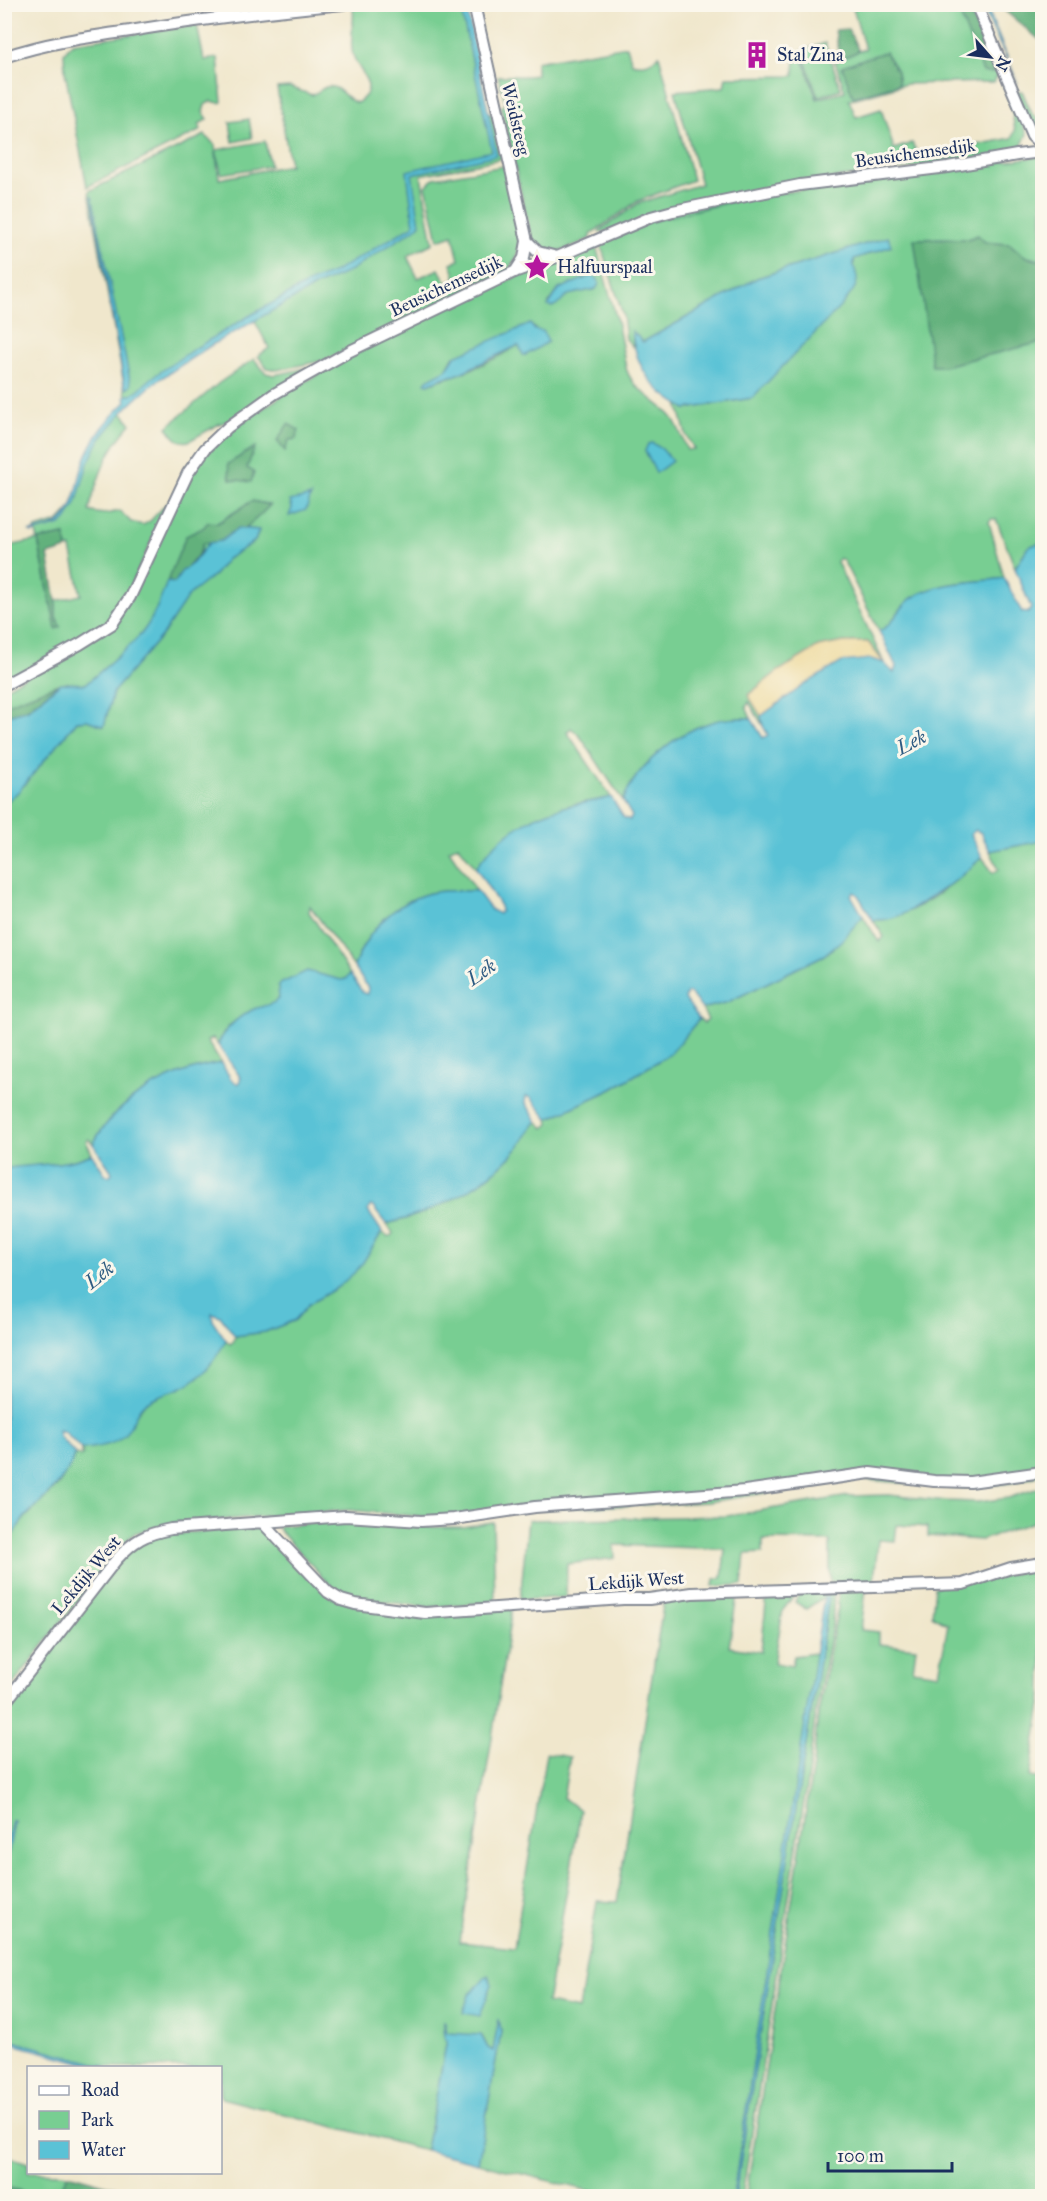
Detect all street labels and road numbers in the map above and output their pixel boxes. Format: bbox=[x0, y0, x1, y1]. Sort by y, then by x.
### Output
street label: Weidsteeg bbox=[496, 80, 535, 158]
street label: Beusichemsedijk bbox=[853, 134, 977, 172]
street label: Beusichemsedijk bbox=[386, 250, 506, 322]
street label: Lekdijk West bbox=[47, 1531, 126, 1619]
street label: Lekdijk West bbox=[587, 1567, 685, 1595]

